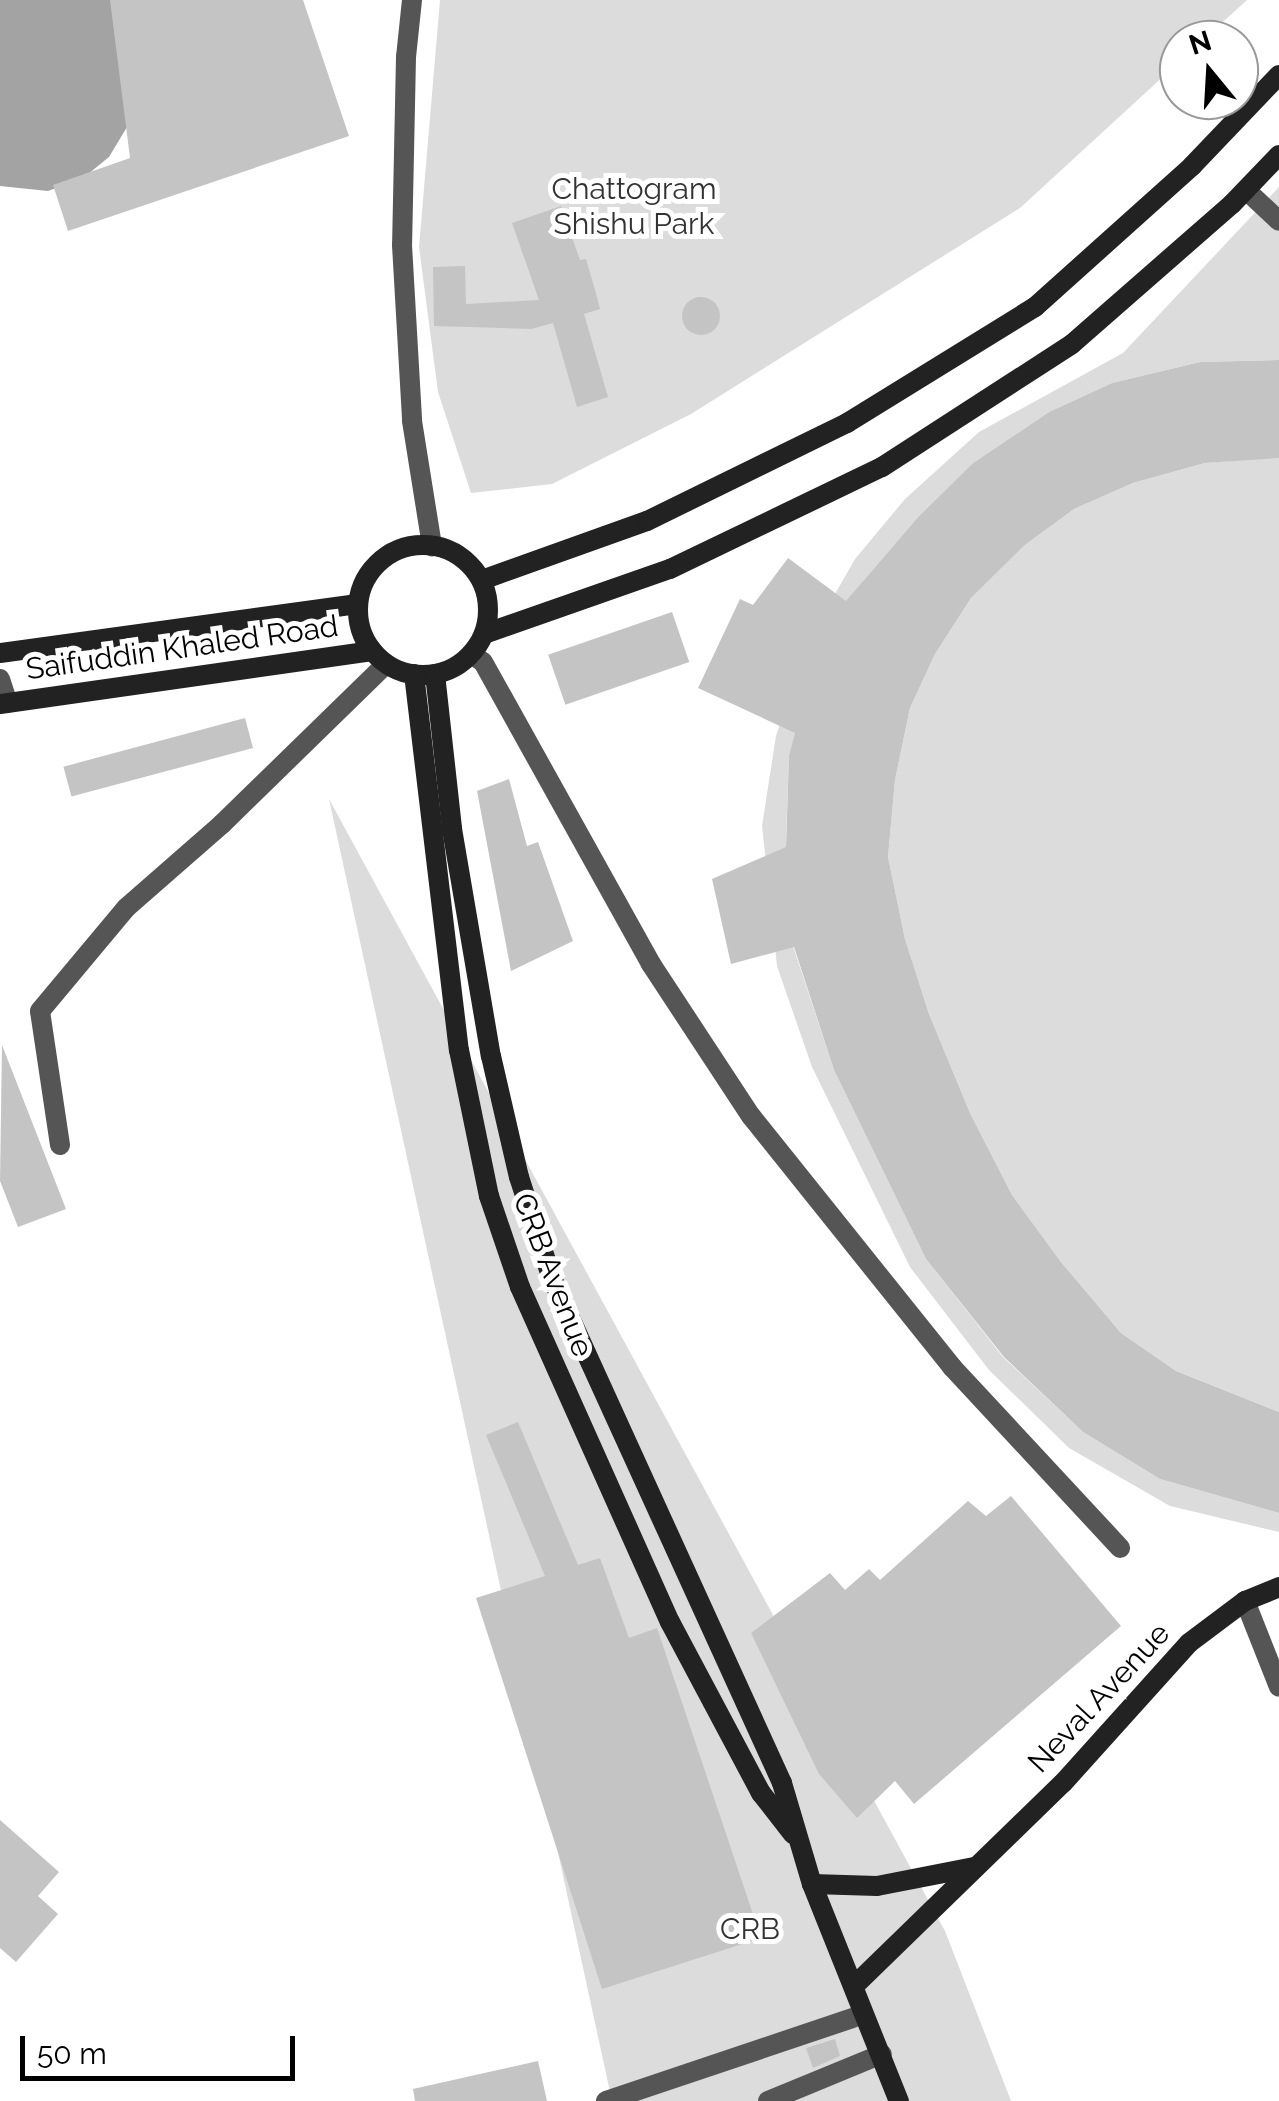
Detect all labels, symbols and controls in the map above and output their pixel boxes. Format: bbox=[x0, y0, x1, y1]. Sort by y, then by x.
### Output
north arrow bbox=[1159, 20, 1259, 120]
text: N bbox=[1185, 24, 1215, 62]
park label: Chattogram Shishu Park bbox=[552, 171, 716, 242]
street label: Saifuddin Khaled Road bbox=[24, 608, 340, 688]
street label: CRB Avenue bbox=[505, 1188, 601, 1362]
street label: Neval Avenue bbox=[1020, 1615, 1178, 1781]
park label: CRB bbox=[720, 1911, 780, 1947]
scale bar bbox=[25, 2016, 300, 2078]
text: 50 m bbox=[37, 2036, 107, 2071]

